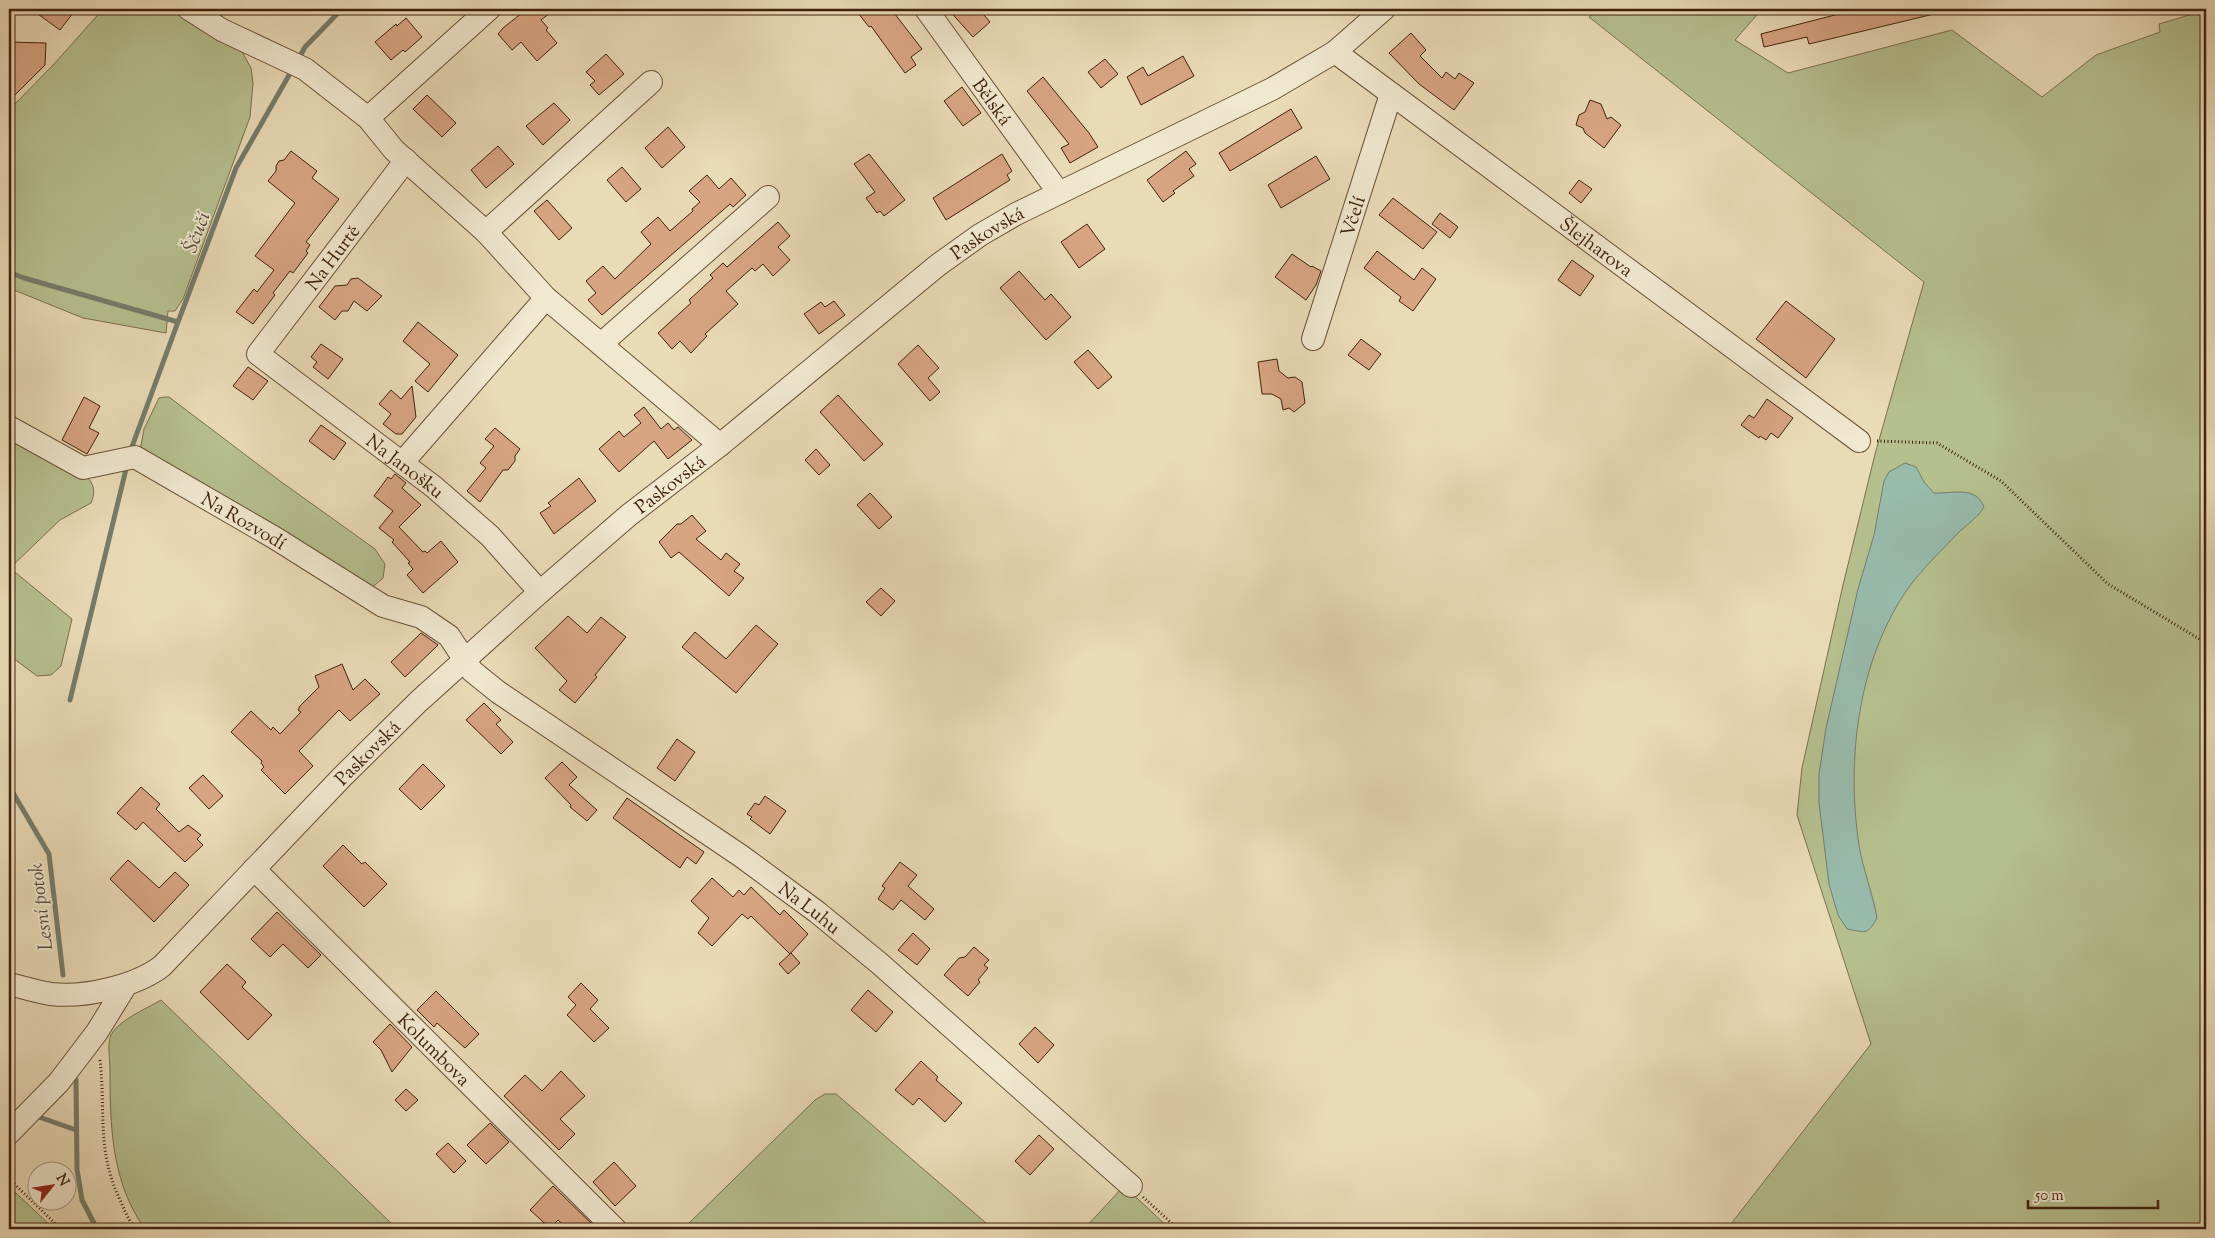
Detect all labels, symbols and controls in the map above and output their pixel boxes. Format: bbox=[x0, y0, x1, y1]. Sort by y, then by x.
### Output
street label: Bělská bbox=[964, 74, 1017, 132]
street label: Včelí bbox=[1335, 193, 1374, 241]
street label: Paskovská bbox=[946, 201, 1030, 268]
water label: Ščučí bbox=[177, 207, 220, 258]
street label: Šlejharova bbox=[1553, 212, 1638, 285]
street label: Na Hurtě bbox=[300, 220, 368, 297]
street label: Na Janošku bbox=[359, 429, 449, 506]
street label: Paskovská bbox=[630, 449, 713, 522]
street label: Na Rozvodí bbox=[195, 487, 291, 558]
street label: Paskovská bbox=[330, 715, 408, 793]
water label: Lesní potok bbox=[23, 861, 62, 952]
street label: Na Luhu bbox=[772, 877, 845, 942]
street label: Kolumbova bbox=[390, 1008, 476, 1094]
north arrow bbox=[28, 1160, 78, 1210]
text: N bbox=[50, 1171, 73, 1190]
scale bar bbox=[2028, 1178, 2158, 1210]
text: 50 m bbox=[2034, 1186, 2064, 1207]

